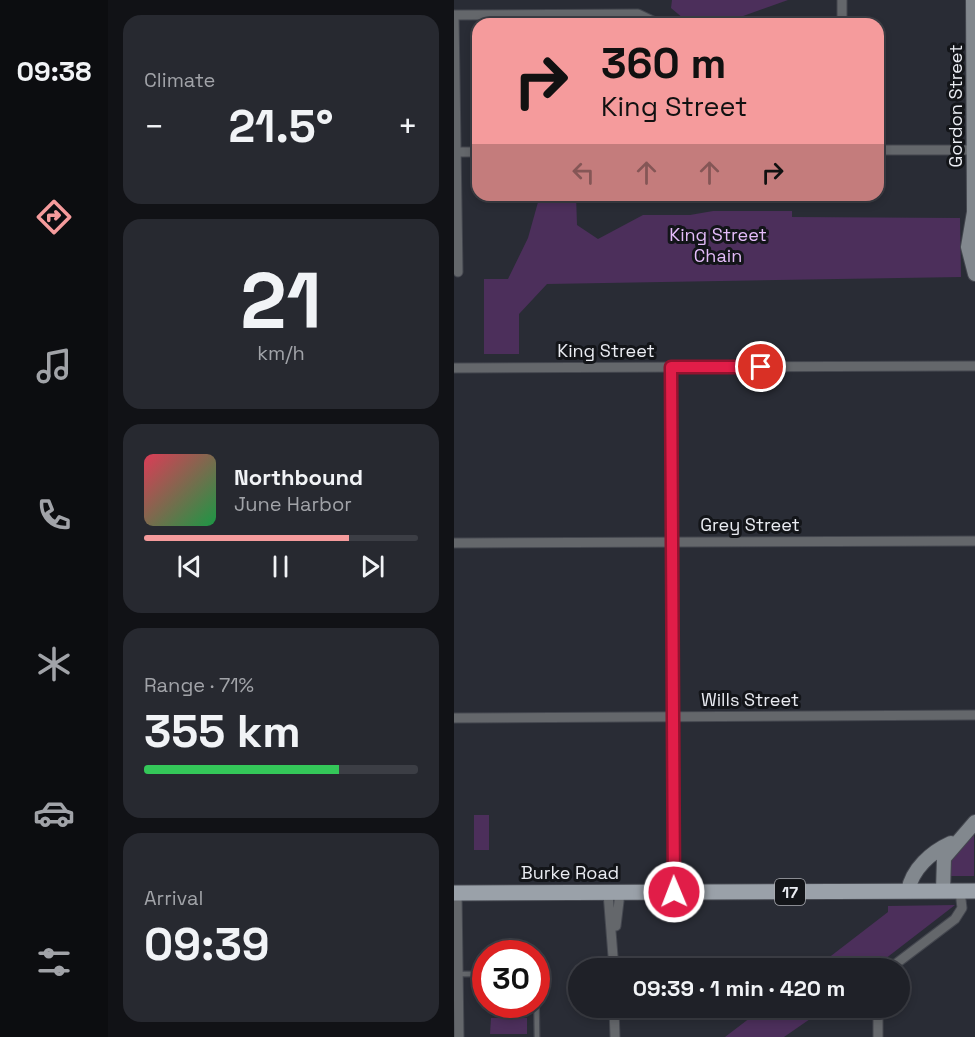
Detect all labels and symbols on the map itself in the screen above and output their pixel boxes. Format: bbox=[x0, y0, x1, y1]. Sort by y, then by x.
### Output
street label: Gordon Street bbox=[944, 45, 967, 167]
park label: King Street Chain bbox=[669, 223, 767, 267]
street label: King Street bbox=[557, 339, 655, 362]
pin bbox=[735, 341, 786, 392]
street label: Grey Street bbox=[700, 513, 800, 536]
street label: Wills Street bbox=[701, 688, 799, 711]
position arrow bbox=[642, 860, 706, 924]
street label: Burke Road bbox=[521, 861, 619, 884]
road number: 17 bbox=[775, 879, 805, 905]
speed limit sign: 30 bbox=[472, 940, 550, 1018]

